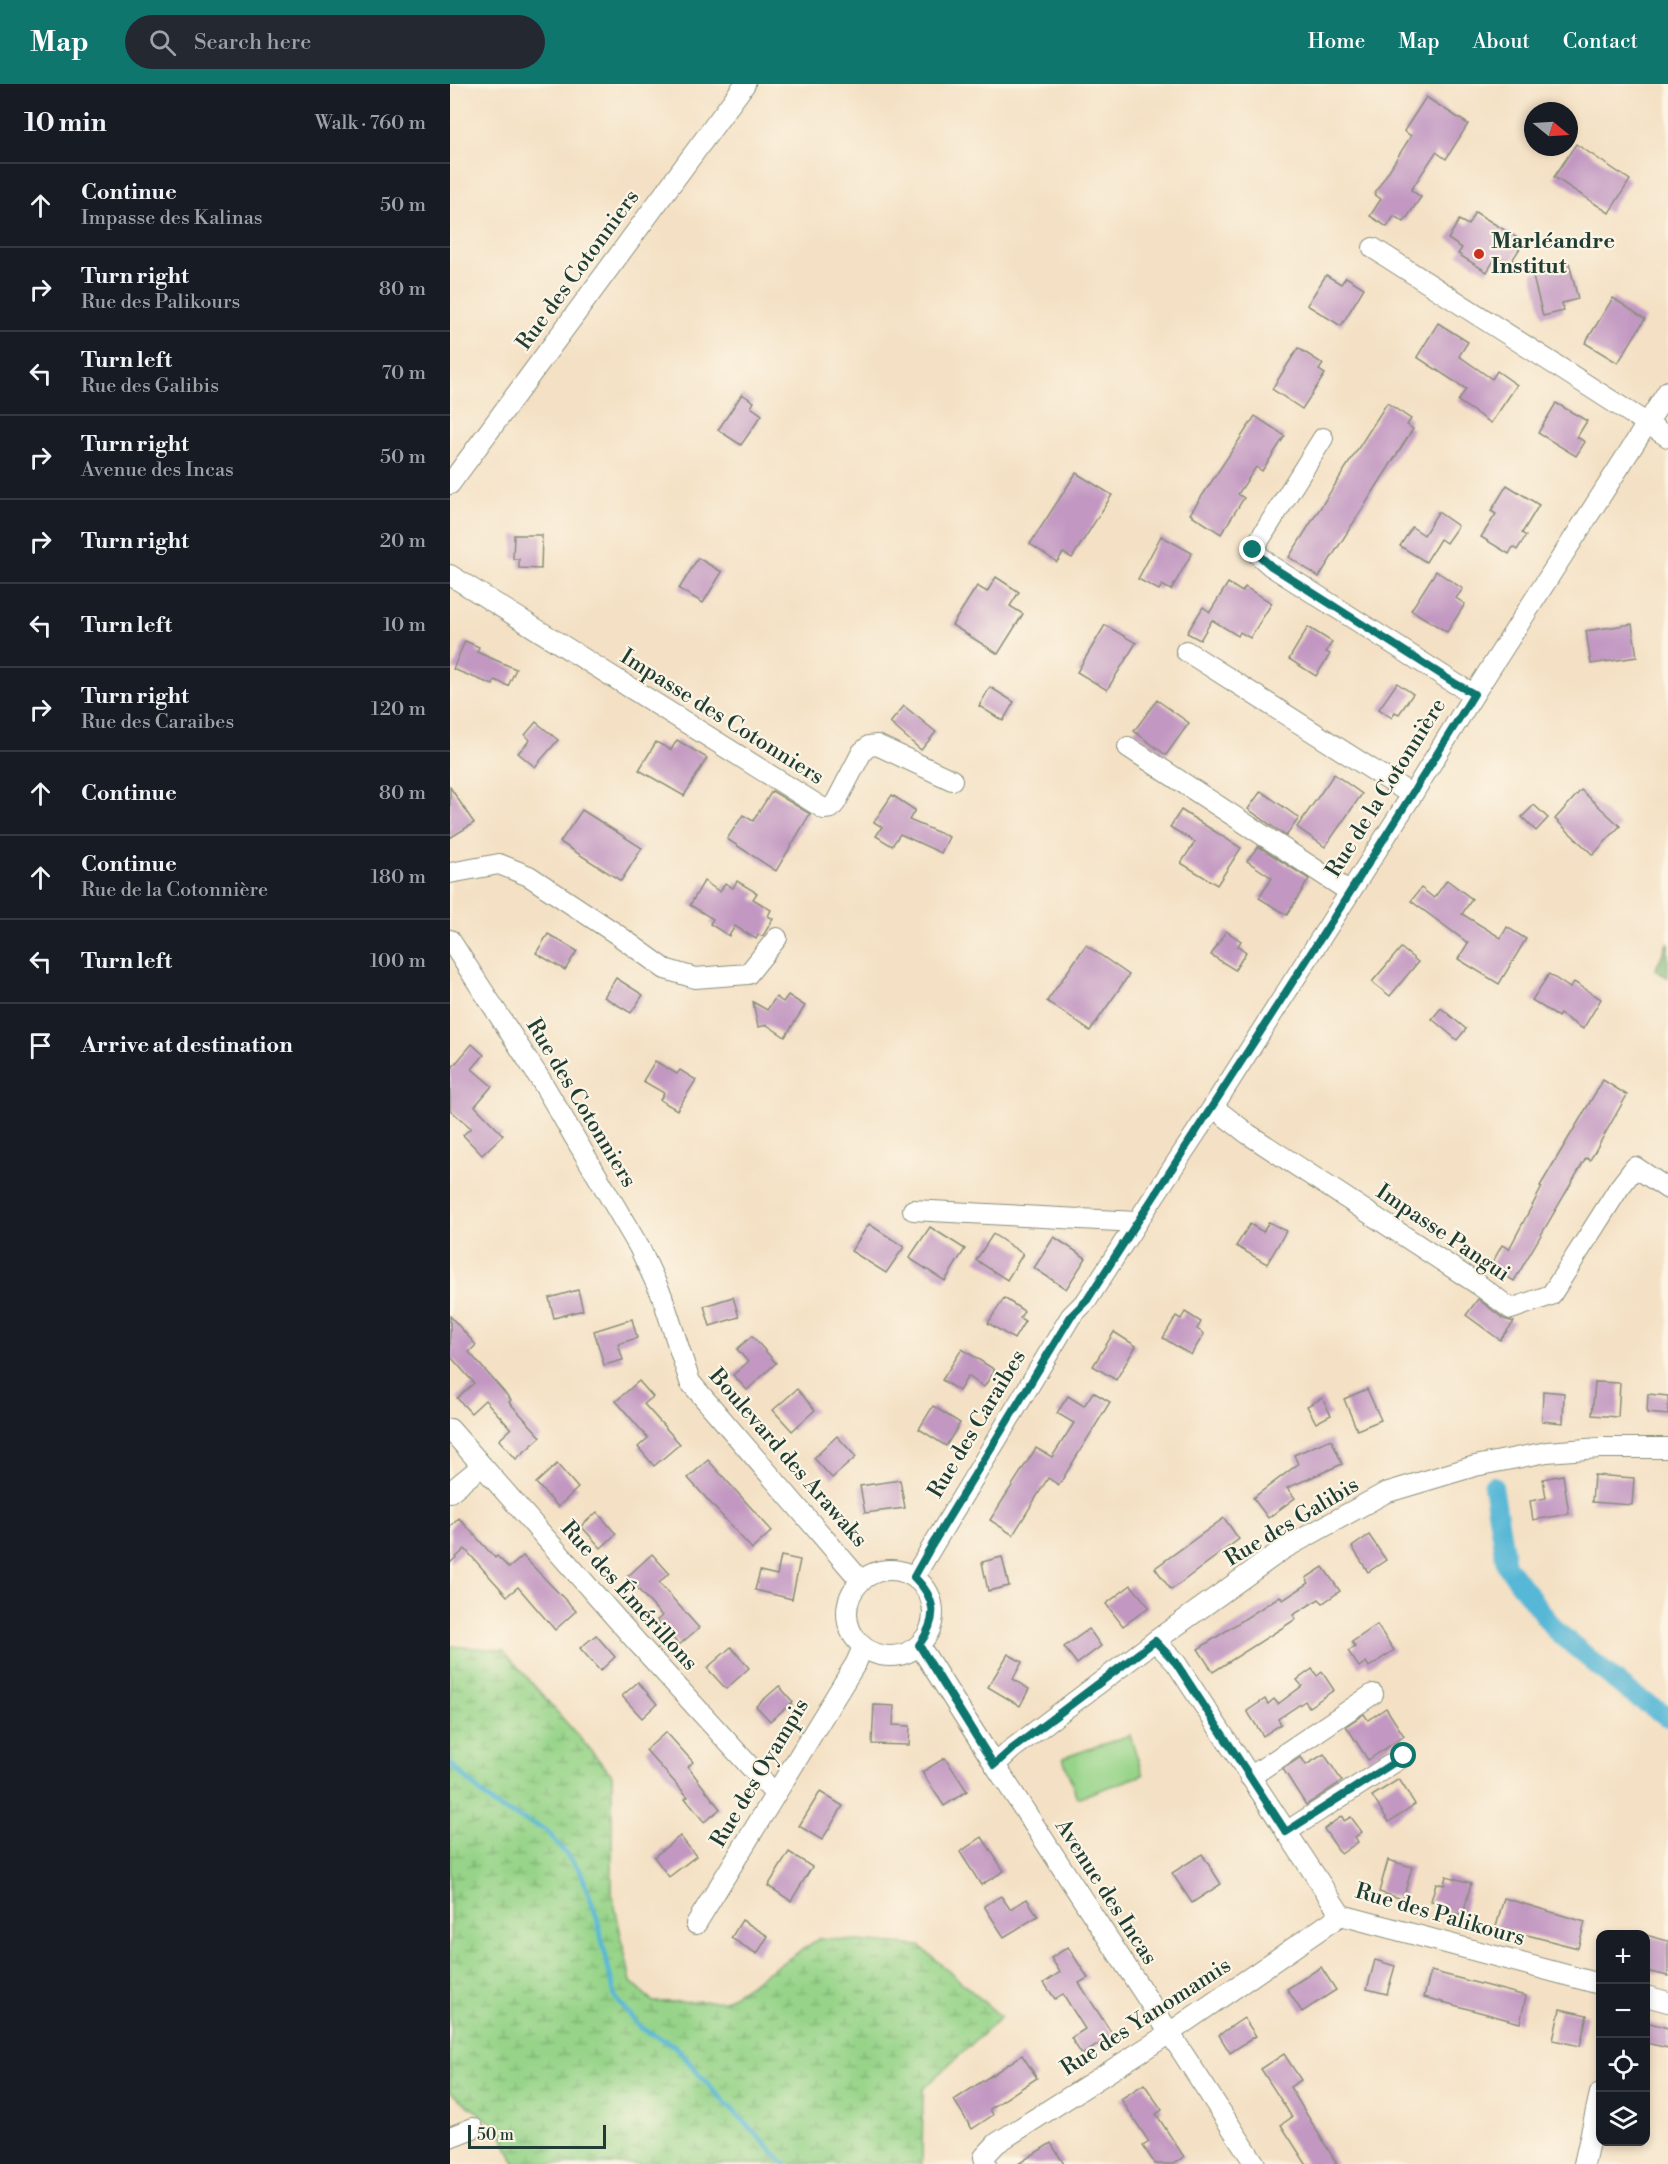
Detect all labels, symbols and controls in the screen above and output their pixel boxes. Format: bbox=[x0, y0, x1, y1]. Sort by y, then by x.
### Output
search box bbox=[125, 15, 545, 69]
text: Map bbox=[30, 25, 89, 60]
icon: search bbox=[146, 26, 179, 59]
text: Search here bbox=[194, 29, 311, 56]
text: Home bbox=[1308, 29, 1365, 55]
text: Map bbox=[1398, 29, 1440, 55]
text: About bbox=[1473, 29, 1530, 55]
text: Contact bbox=[1563, 29, 1638, 55]
north arrow bbox=[1524, 102, 1578, 156]
text: 10 min bbox=[24, 107, 107, 139]
text: Walk · 760 m bbox=[315, 111, 426, 136]
text: Continue bbox=[81, 179, 177, 206]
street label: Rue des Cotonniers bbox=[511, 184, 645, 356]
icon: ahead bbox=[24, 189, 57, 222]
text: 50 m bbox=[380, 193, 426, 218]
text: Impasse des Kalinas bbox=[81, 206, 263, 231]
place label: Marléandre Institut bbox=[1491, 228, 1615, 280]
marker: Marléandre Institut bbox=[1472, 247, 1486, 261]
text: Turn right bbox=[81, 263, 189, 290]
icon: right bbox=[24, 273, 57, 306]
text: 80 m bbox=[379, 277, 426, 302]
text: Rue des Palikours bbox=[81, 290, 240, 315]
text: Turn left bbox=[81, 347, 172, 374]
icon: left bbox=[24, 357, 57, 390]
text: 70 m bbox=[382, 361, 426, 386]
text: Rue des Galibis bbox=[81, 374, 219, 399]
text: Turn right bbox=[81, 431, 189, 458]
icon: right bbox=[24, 441, 57, 474]
text: 50 m bbox=[380, 445, 426, 470]
text: Avenue des Incas bbox=[81, 458, 234, 483]
icon: right bbox=[24, 525, 57, 558]
text: Turn right bbox=[81, 528, 189, 555]
text: 20 m bbox=[380, 529, 426, 554]
route end bbox=[1239, 536, 1265, 562]
icon: left bbox=[24, 609, 57, 642]
text: Turn left bbox=[81, 612, 172, 639]
text: 10 m bbox=[383, 613, 426, 638]
street label: Impasse des Cotonniers bbox=[615, 643, 829, 791]
text: Turn right bbox=[81, 683, 189, 710]
icon: right bbox=[24, 693, 57, 726]
street label: Rue de la Cotonnière bbox=[1320, 694, 1452, 882]
text: 120 m bbox=[371, 697, 426, 722]
text: Rue des Caraibes bbox=[81, 710, 234, 735]
icon: ahead bbox=[24, 777, 57, 810]
text: Continue bbox=[81, 780, 177, 807]
text: 80 m bbox=[379, 781, 426, 806]
text: Continue bbox=[81, 851, 177, 878]
icon: ahead bbox=[24, 861, 57, 894]
text: 180 m bbox=[371, 865, 426, 890]
text: Rue de la Cotonnière bbox=[81, 878, 268, 903]
icon: left bbox=[24, 945, 57, 978]
text: Turn left bbox=[81, 948, 172, 975]
text: 100 m bbox=[370, 949, 426, 974]
street label: Rue des Cotonniers bbox=[520, 1014, 642, 1192]
icon: arrive bbox=[24, 1029, 57, 1062]
text: Arrive at destination bbox=[81, 1032, 293, 1059]
street label: Impasse Pangui bbox=[1371, 1178, 1515, 1288]
street label: Rue des Caraibes bbox=[922, 1345, 1032, 1503]
street label: Boulevard des Arawaks bbox=[702, 1362, 873, 1553]
street label: Rue des Galibis bbox=[1220, 1471, 1364, 1573]
street label: Rue des Émérillons bbox=[555, 1515, 704, 1676]
street label: Rue des Oyampis bbox=[705, 1694, 815, 1852]
route start bbox=[1390, 1742, 1416, 1768]
street label: Avenue des Incas bbox=[1048, 1813, 1163, 1970]
street label: Rue des Palikours bbox=[1352, 1878, 1528, 1952]
map controls bbox=[1596, 1930, 1650, 2146]
button: + bbox=[1596, 1930, 1650, 1984]
street label: Rue des Yanomamis bbox=[1056, 1952, 1236, 2082]
button: − bbox=[1596, 1984, 1650, 2038]
button: locate bbox=[1596, 2038, 1650, 2092]
button: layers bbox=[1596, 2092, 1650, 2146]
scale bar bbox=[468, 2122, 606, 2150]
text: 50 m bbox=[477, 2125, 514, 2145]

